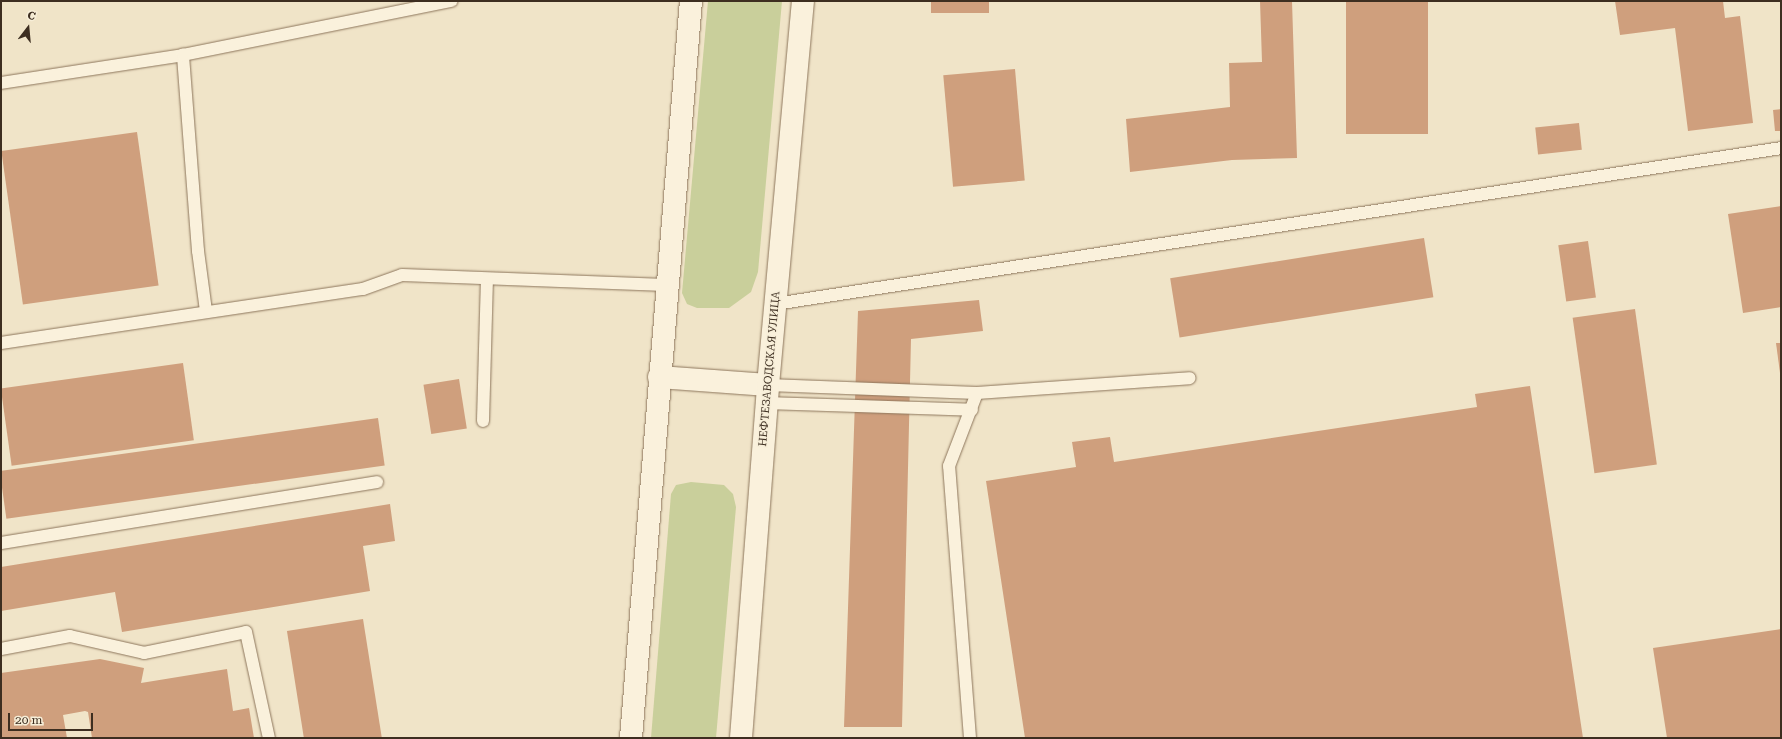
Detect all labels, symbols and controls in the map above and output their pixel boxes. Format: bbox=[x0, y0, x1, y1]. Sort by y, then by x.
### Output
north arrow bbox=[8, 8, 48, 48]
text: С bbox=[26, 9, 37, 23]
street label: НЕФТЕЗАВОДСКАЯ УЛИЦА bbox=[757, 291, 783, 447]
scale bar bbox=[10, 705, 95, 731]
text: 20 m bbox=[15, 713, 42, 727]

